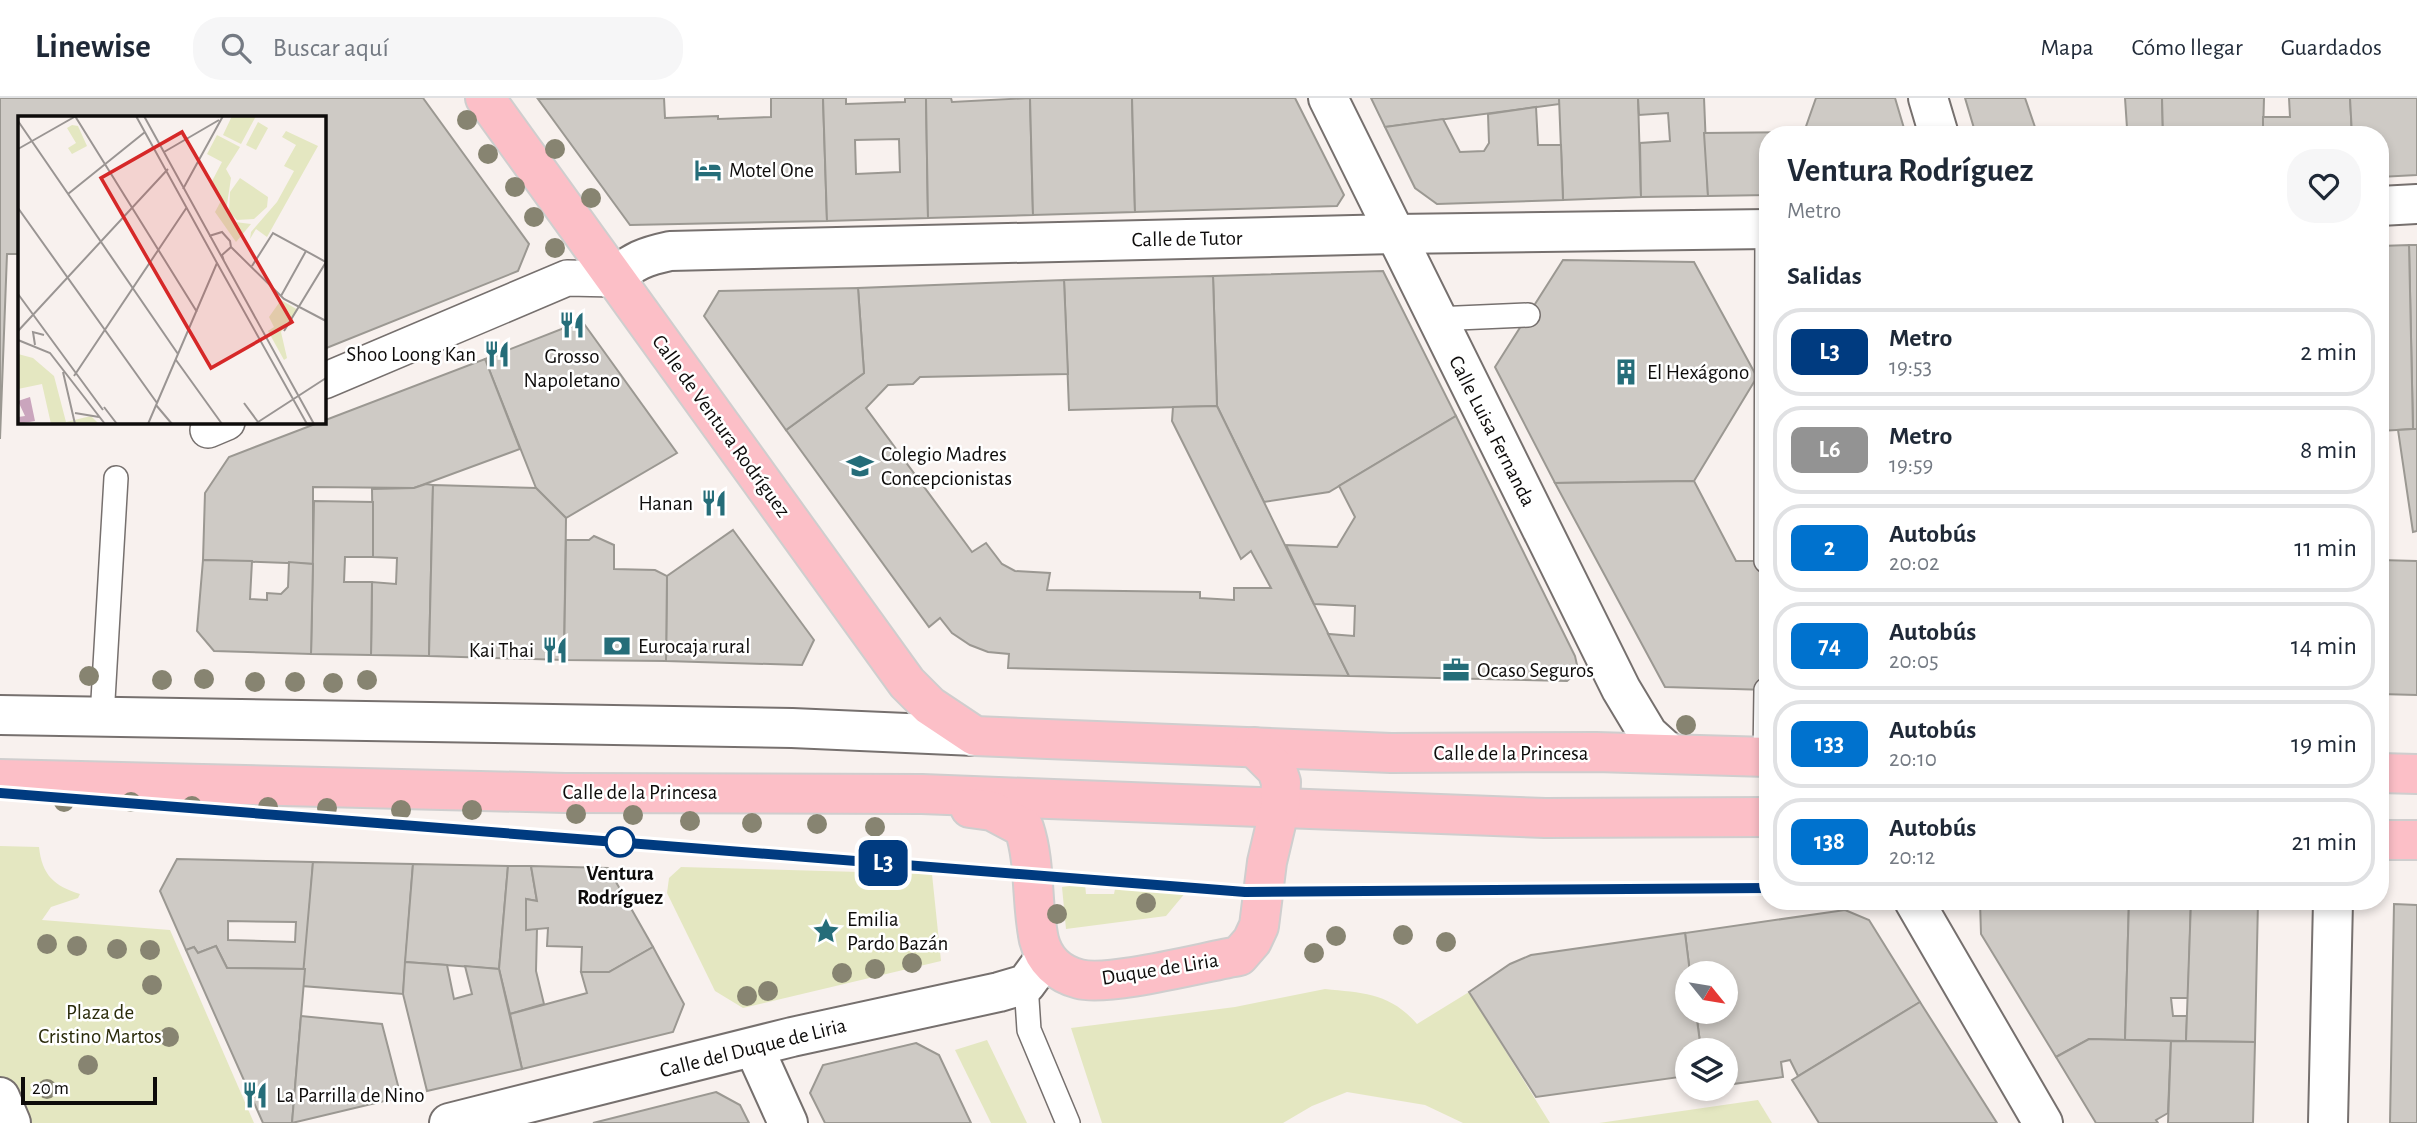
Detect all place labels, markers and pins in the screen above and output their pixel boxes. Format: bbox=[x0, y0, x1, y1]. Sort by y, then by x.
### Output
hotel icon: Motel One bbox=[693, 155, 723, 185]
place label: Motel One bbox=[729, 160, 814, 181]
restaurant icon: Grosso Napoletano bbox=[557, 310, 587, 340]
restaurant icon: Shoo Loong Kan bbox=[482, 339, 512, 369]
place label: Shoo Loong Kan bbox=[346, 344, 476, 365]
place label: Grosso Napoletano bbox=[524, 346, 620, 391]
building icon: El Hexágono bbox=[1611, 357, 1641, 387]
place label: El Hexágono bbox=[1647, 362, 1749, 383]
place label: Colegio Madres Concepcionistas bbox=[881, 444, 1012, 489]
school or university icon: Colegio Madres Concepcionistas bbox=[845, 451, 875, 481]
restaurant icon: Hanan bbox=[699, 488, 729, 518]
place label: Hanan bbox=[638, 493, 693, 514]
bank icon: Eurocaja rural bbox=[602, 631, 632, 661]
restaurant icon: Kai Thai bbox=[540, 635, 570, 665]
place label: Eurocaja rural bbox=[638, 636, 750, 657]
place label: Kai Thai bbox=[469, 640, 534, 661]
office icon: Ocaso Seguros bbox=[1441, 655, 1471, 685]
place label: Ocaso Seguros bbox=[1477, 660, 1594, 681]
marker: Ventura Rodríguez bbox=[605, 827, 635, 857]
place label: Ventura Rodríguez bbox=[577, 863, 663, 908]
place label: Emilia Pardo Bazán bbox=[847, 909, 948, 954]
place icon: Emilia Pardo Bazán bbox=[811, 916, 841, 946]
restaurant icon: La Parrilla de Nino bbox=[240, 1080, 270, 1110]
place label: La Parrilla de Nino bbox=[276, 1085, 425, 1106]

